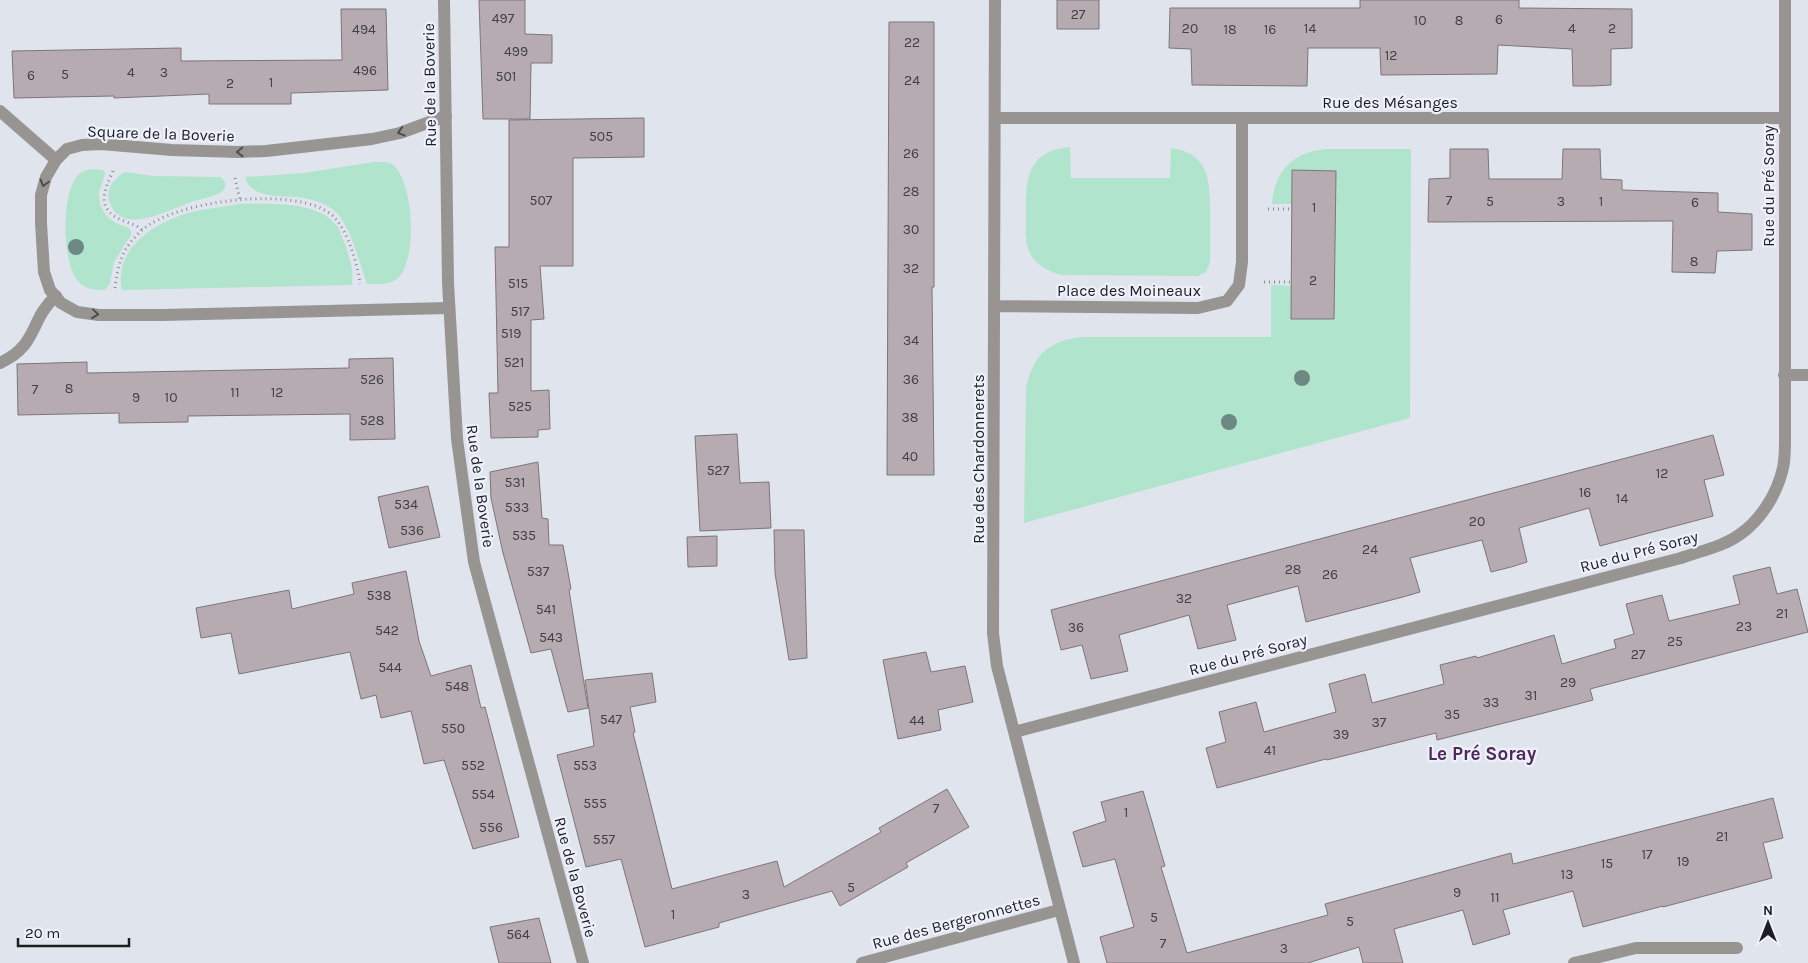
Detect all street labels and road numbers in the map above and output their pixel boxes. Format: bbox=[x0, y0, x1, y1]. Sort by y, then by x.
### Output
street label: Rue de la Boverie bbox=[419, 23, 440, 147]
street label: Rue des Mésanges bbox=[1322, 93, 1458, 112]
street label: Square de la Boverie bbox=[87, 121, 235, 146]
street label: Rue du Pré Soray bbox=[1759, 125, 1778, 247]
street label: Place des Moineaux bbox=[1057, 281, 1201, 300]
street label: Rue des Chardonnerets bbox=[969, 374, 988, 544]
street label: Rue de la Boverie bbox=[462, 423, 499, 549]
street label: Rue du Pré Soray bbox=[1578, 526, 1701, 576]
street label: Rue du Pré Soray bbox=[1187, 629, 1310, 679]
street label: Rue de la Boverie bbox=[550, 815, 601, 939]
street label: Rue des Bergeronnettes bbox=[870, 890, 1042, 953]

